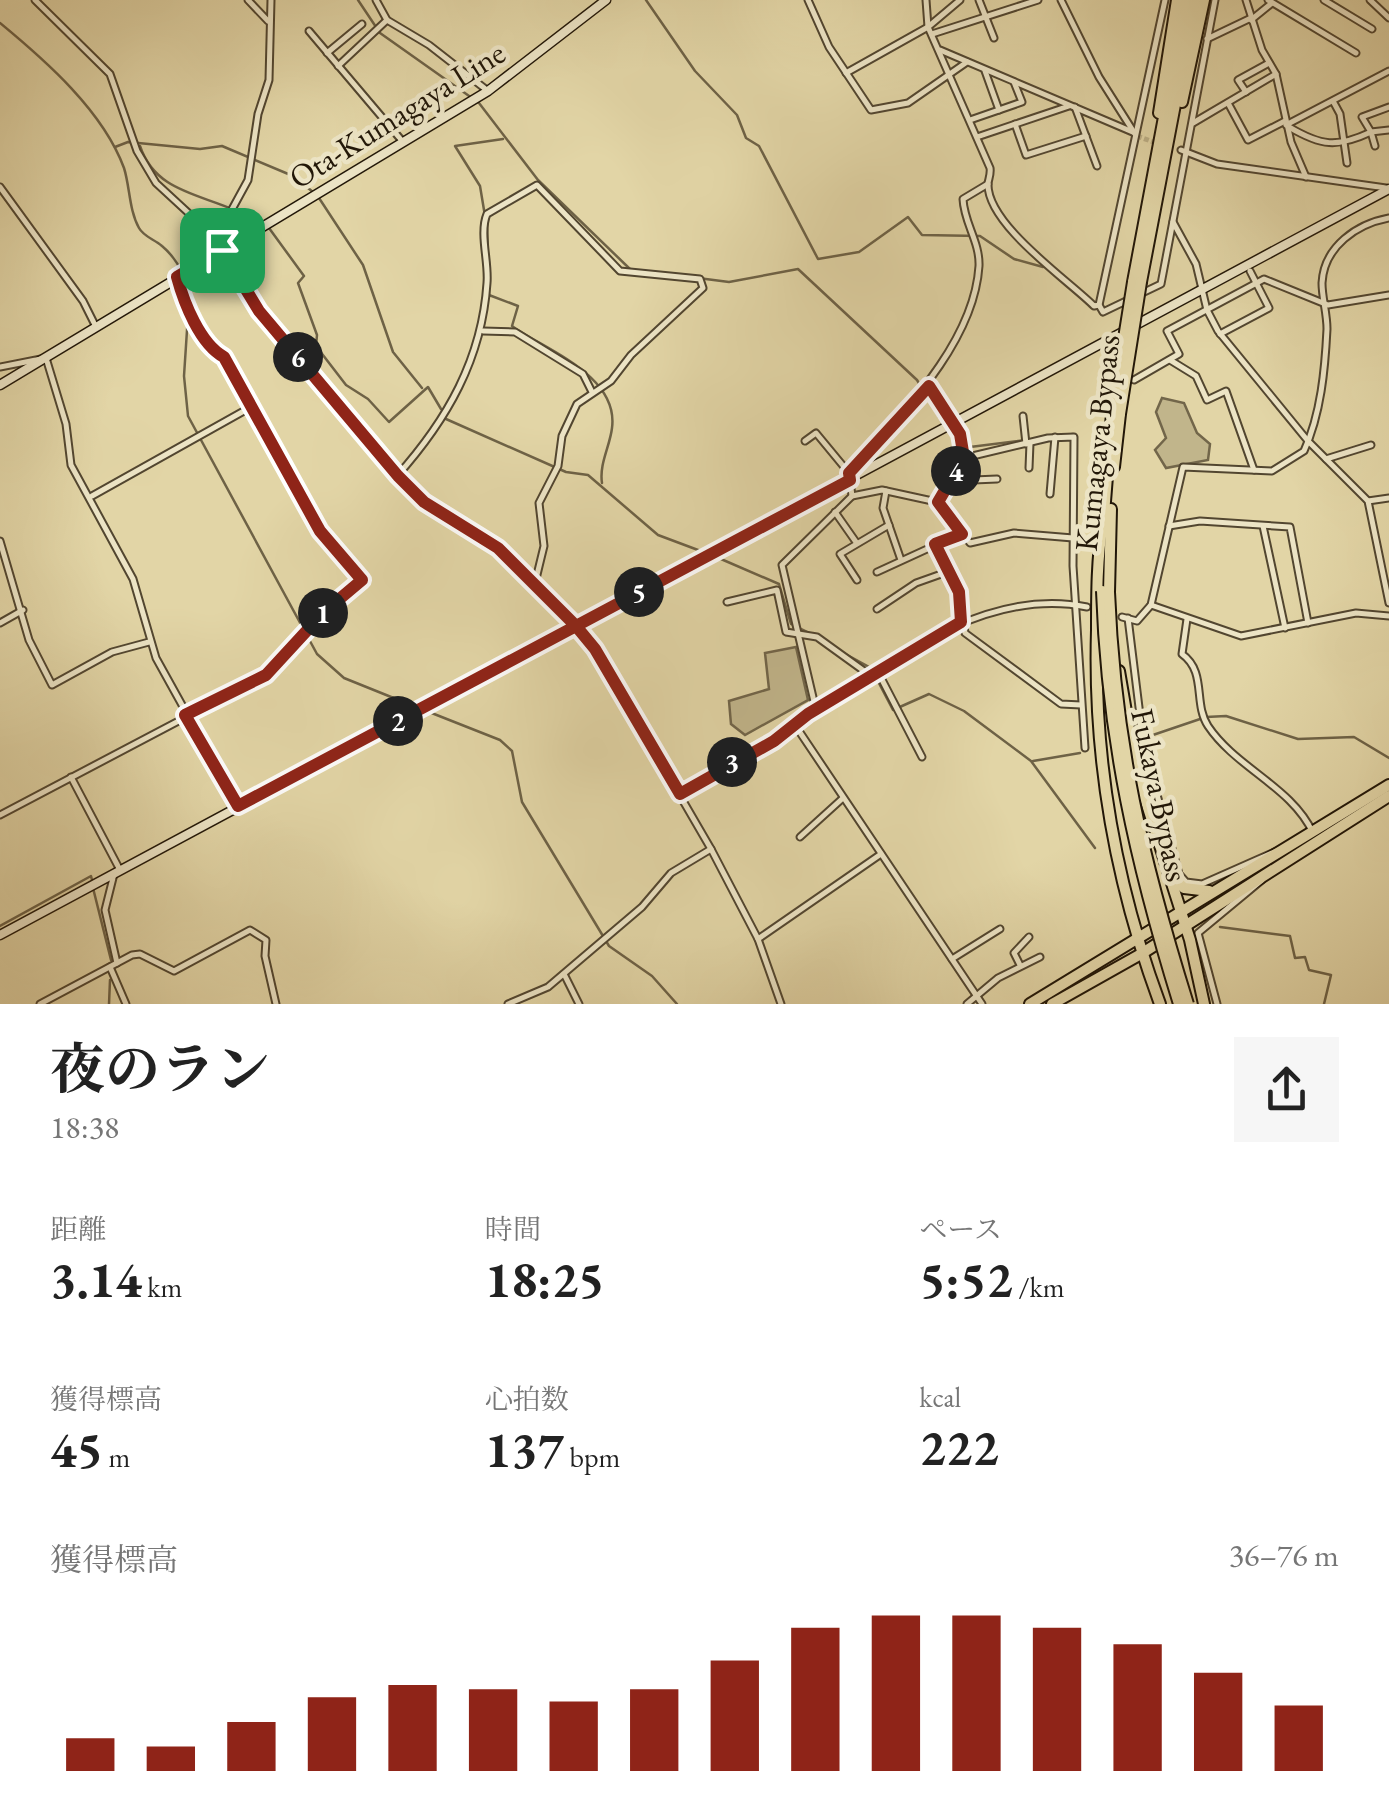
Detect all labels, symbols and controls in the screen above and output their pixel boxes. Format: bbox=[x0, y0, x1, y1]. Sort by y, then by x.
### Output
street label: Ota-Kumagaya Line bbox=[281, 32, 513, 198]
pin bbox=[180, 208, 265, 293]
icon: arrive bbox=[195, 223, 250, 278]
pin: 6 bbox=[273, 332, 323, 382]
street label: Kumagaya Bypass bbox=[1065, 333, 1129, 553]
text: 6 bbox=[291, 339, 305, 375]
pin: 4 bbox=[931, 446, 981, 496]
text: 4 bbox=[949, 453, 963, 489]
pin: 5 bbox=[614, 567, 664, 617]
text: 5 bbox=[632, 574, 646, 610]
pin: 1 bbox=[298, 588, 348, 638]
text: 1 bbox=[316, 595, 330, 631]
pin: 2 bbox=[373, 696, 423, 746]
text: 2 bbox=[391, 703, 405, 739]
street label: Fukaya Bypass bbox=[1121, 705, 1199, 885]
pin: 3 bbox=[707, 737, 757, 787]
text: 3 bbox=[725, 744, 739, 780]
text: 夜のラン bbox=[50, 1033, 270, 1104]
button: share bbox=[1234, 1037, 1339, 1142]
text: 18:38 bbox=[50, 1106, 119, 1148]
text: 距離 bbox=[50, 1211, 106, 1247]
text: 時間 bbox=[485, 1211, 541, 1247]
text: ペース bbox=[919, 1211, 1002, 1247]
text: 3.14 bbox=[50, 1247, 142, 1312]
text: 18:25 bbox=[485, 1247, 605, 1312]
text: 5:52 bbox=[919, 1247, 1013, 1312]
text: km bbox=[142, 1269, 182, 1305]
text: /km bbox=[1013, 1269, 1064, 1305]
text: kcal bbox=[919, 1379, 961, 1415]
text: 獲得標高 bbox=[50, 1381, 162, 1417]
text: 心拍数 bbox=[485, 1381, 569, 1417]
text: 222 bbox=[919, 1415, 999, 1480]
text: 45 bbox=[50, 1417, 103, 1482]
text: 137 bbox=[485, 1417, 564, 1482]
text: m bbox=[103, 1439, 130, 1475]
text: bpm bbox=[564, 1439, 620, 1475]
text: 36–76 m bbox=[1229, 1534, 1339, 1576]
text: 獲得標高 bbox=[50, 1539, 178, 1581]

